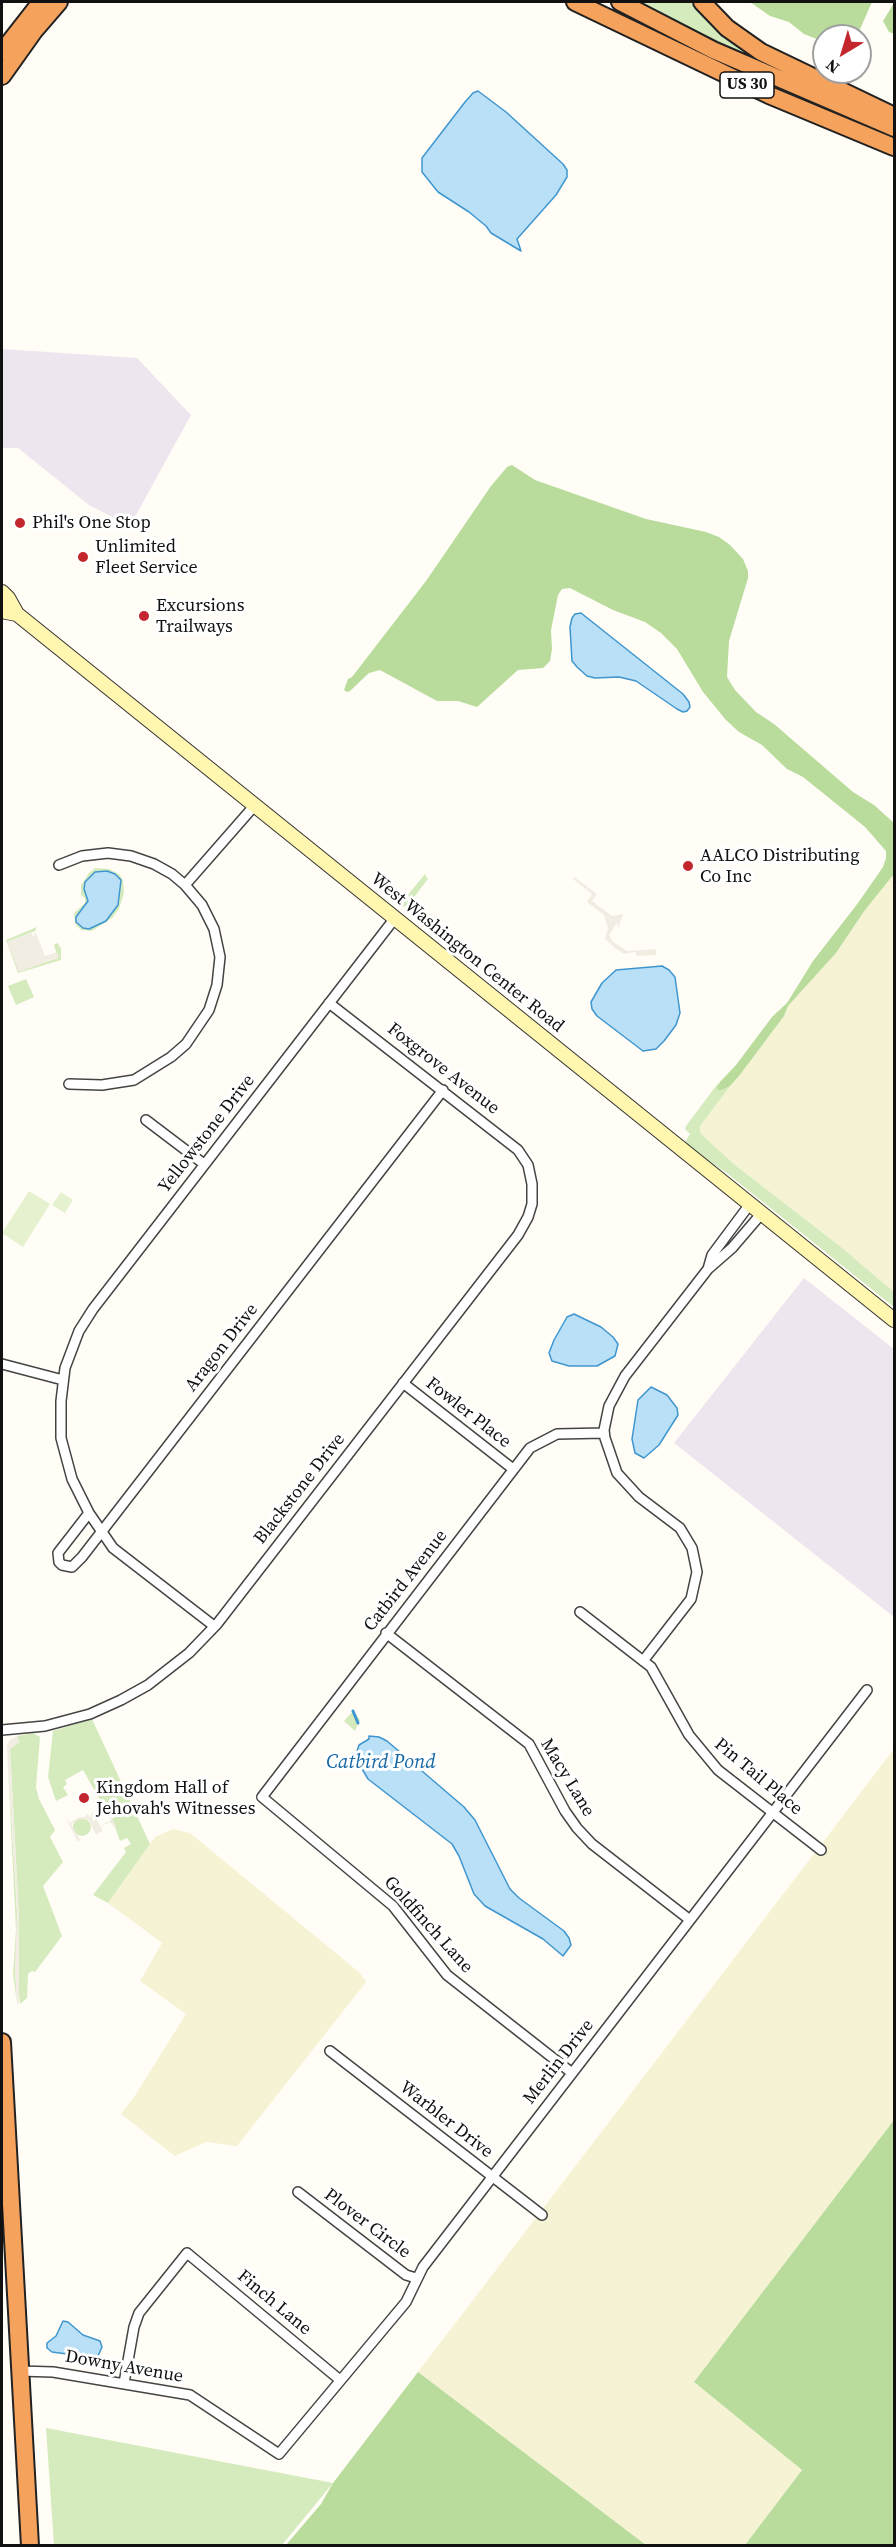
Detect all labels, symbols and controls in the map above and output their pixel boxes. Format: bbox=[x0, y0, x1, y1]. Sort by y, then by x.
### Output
north arrow bbox=[812, 24, 872, 84]
text: N bbox=[821, 54, 844, 79]
road number: US 30 bbox=[720, 72, 774, 98]
place label: Phil's One Stop bbox=[32, 512, 151, 534]
marker: Phil's One Stop bbox=[13, 516, 27, 530]
place label: Unlimited Fleet Service bbox=[95, 536, 198, 578]
marker: Unlimited Fleet Service bbox=[76, 550, 90, 564]
place label: Excursions Trailways bbox=[156, 595, 244, 638]
marker: Excursions Trailways bbox=[137, 609, 151, 623]
place label: AALCO Distributing Co Inc bbox=[700, 845, 859, 888]
marker: AALCO Distributing Co Inc bbox=[681, 859, 695, 873]
street label: West Washington Center Road bbox=[366, 868, 568, 1038]
street label: Foxgrove Avenue bbox=[383, 1019, 503, 1119]
street label: Yellowstone Drive bbox=[154, 1071, 260, 1197]
street label: Aragon Drive bbox=[181, 1300, 263, 1396]
street label: Fowler Place bbox=[421, 1373, 515, 1453]
street label: Blackstone Drive bbox=[250, 1429, 350, 1549]
street label: Catbird Avenue bbox=[360, 1526, 452, 1636]
street label: Pin Tail Place bbox=[710, 1734, 806, 1820]
street label: Macy Lane bbox=[535, 1735, 599, 1821]
water label: Catbird Pond bbox=[326, 1751, 436, 1775]
place label: Kingdom Hall of Jehovah's Witnesses bbox=[96, 1777, 256, 1820]
marker: Kingdom Hall of Jehovah's Witnesses bbox=[77, 1791, 91, 1805]
street label: Goldfinch Lane bbox=[379, 1872, 477, 1978]
street label: Merlin Drive bbox=[519, 2015, 599, 2109]
street label: Warbler Drive bbox=[395, 2077, 497, 2163]
street label: Plover Circle bbox=[319, 2184, 415, 2264]
street label: Finch Lane bbox=[233, 2266, 315, 2340]
street label: Downy Avenue bbox=[63, 2346, 185, 2388]

